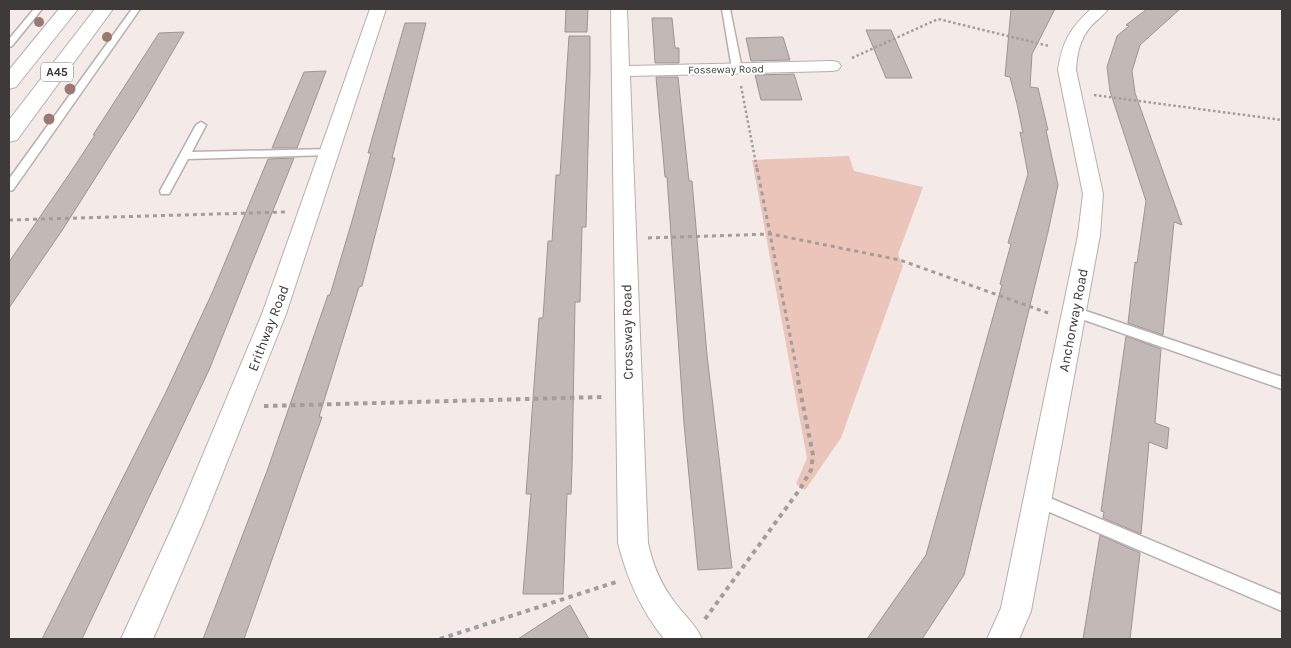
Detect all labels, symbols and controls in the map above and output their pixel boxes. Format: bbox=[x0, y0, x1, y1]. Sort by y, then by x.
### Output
road number: A45 bbox=[41, 62, 73, 82]
street label: Fosseway Road bbox=[688, 62, 764, 77]
street label: Anchorway Road bbox=[1055, 267, 1092, 373]
street label: Erithway Road bbox=[244, 283, 293, 374]
street label: Crossway Road bbox=[618, 284, 637, 380]

